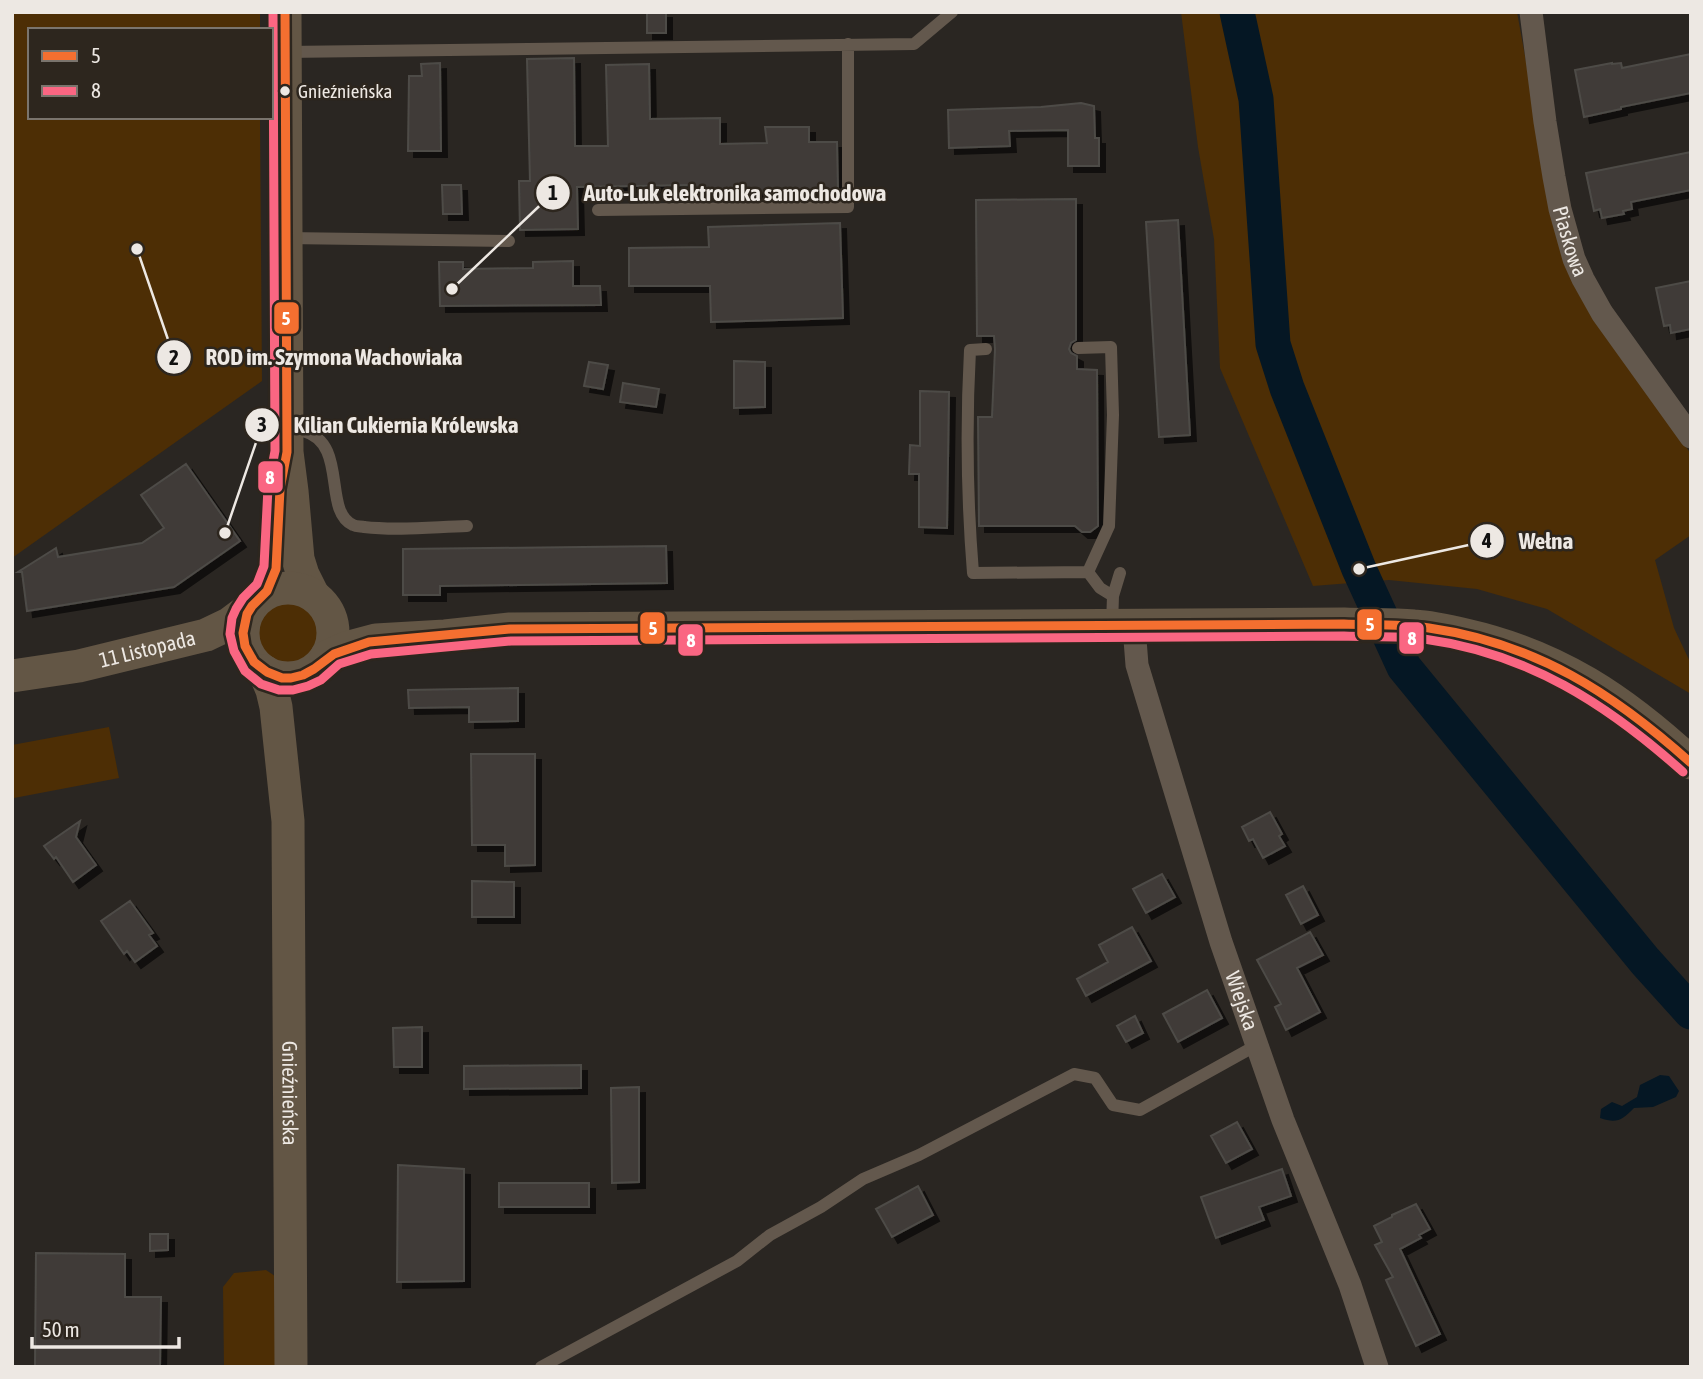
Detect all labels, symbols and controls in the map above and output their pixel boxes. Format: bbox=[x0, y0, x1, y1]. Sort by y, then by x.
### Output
legend bbox=[28, 28, 273, 119]
text: 5 bbox=[91, 43, 101, 67]
text: 8 bbox=[91, 78, 101, 102]
place label: Gnieźnieńska bbox=[298, 80, 392, 102]
marker: Gnieźnieńska bbox=[278, 84, 292, 98]
callout: Auto-Luk elektronika samochodowa bbox=[535, 171, 901, 215]
text: 1 bbox=[548, 180, 558, 204]
text: Auto-Luk elektronika samochodowa bbox=[583, 180, 887, 206]
street label: Piaskowa bbox=[1549, 203, 1593, 280]
line badge: 5 bbox=[273, 301, 300, 335]
text: 5 bbox=[282, 307, 291, 329]
callout: ROD im. Szymona Wachowiaka bbox=[156, 335, 476, 379]
text: ROD im. Szymona Wachowiaka bbox=[205, 344, 463, 370]
text: 2 bbox=[169, 345, 179, 369]
callout: Kilian Cukiernia Królewska bbox=[245, 403, 532, 447]
text: 3 bbox=[257, 412, 267, 436]
text: Kilian Cukiernia Królewska bbox=[294, 412, 519, 438]
line badge: 8 bbox=[257, 460, 284, 494]
text: 8 bbox=[266, 466, 275, 488]
callout: Wełna bbox=[1470, 519, 1587, 563]
text: 4 bbox=[1481, 528, 1492, 552]
text: Wełna bbox=[1518, 528, 1573, 554]
line badge: 5 bbox=[1356, 608, 1383, 641]
line badge: 5 bbox=[639, 611, 666, 645]
text: 5 bbox=[1366, 613, 1375, 635]
text: 5 bbox=[649, 617, 658, 639]
line badge: 8 bbox=[1398, 621, 1425, 655]
line badge: 8 bbox=[677, 623, 704, 657]
street label: 11 Listopada bbox=[96, 625, 198, 672]
text: 8 bbox=[1408, 627, 1417, 649]
text: 8 bbox=[687, 629, 696, 651]
street label: Wiejska bbox=[1221, 968, 1264, 1033]
street label: Gnieźnieńska bbox=[278, 1041, 303, 1146]
scale bar bbox=[32, 1306, 178, 1350]
text: 50 m bbox=[42, 1317, 80, 1341]

